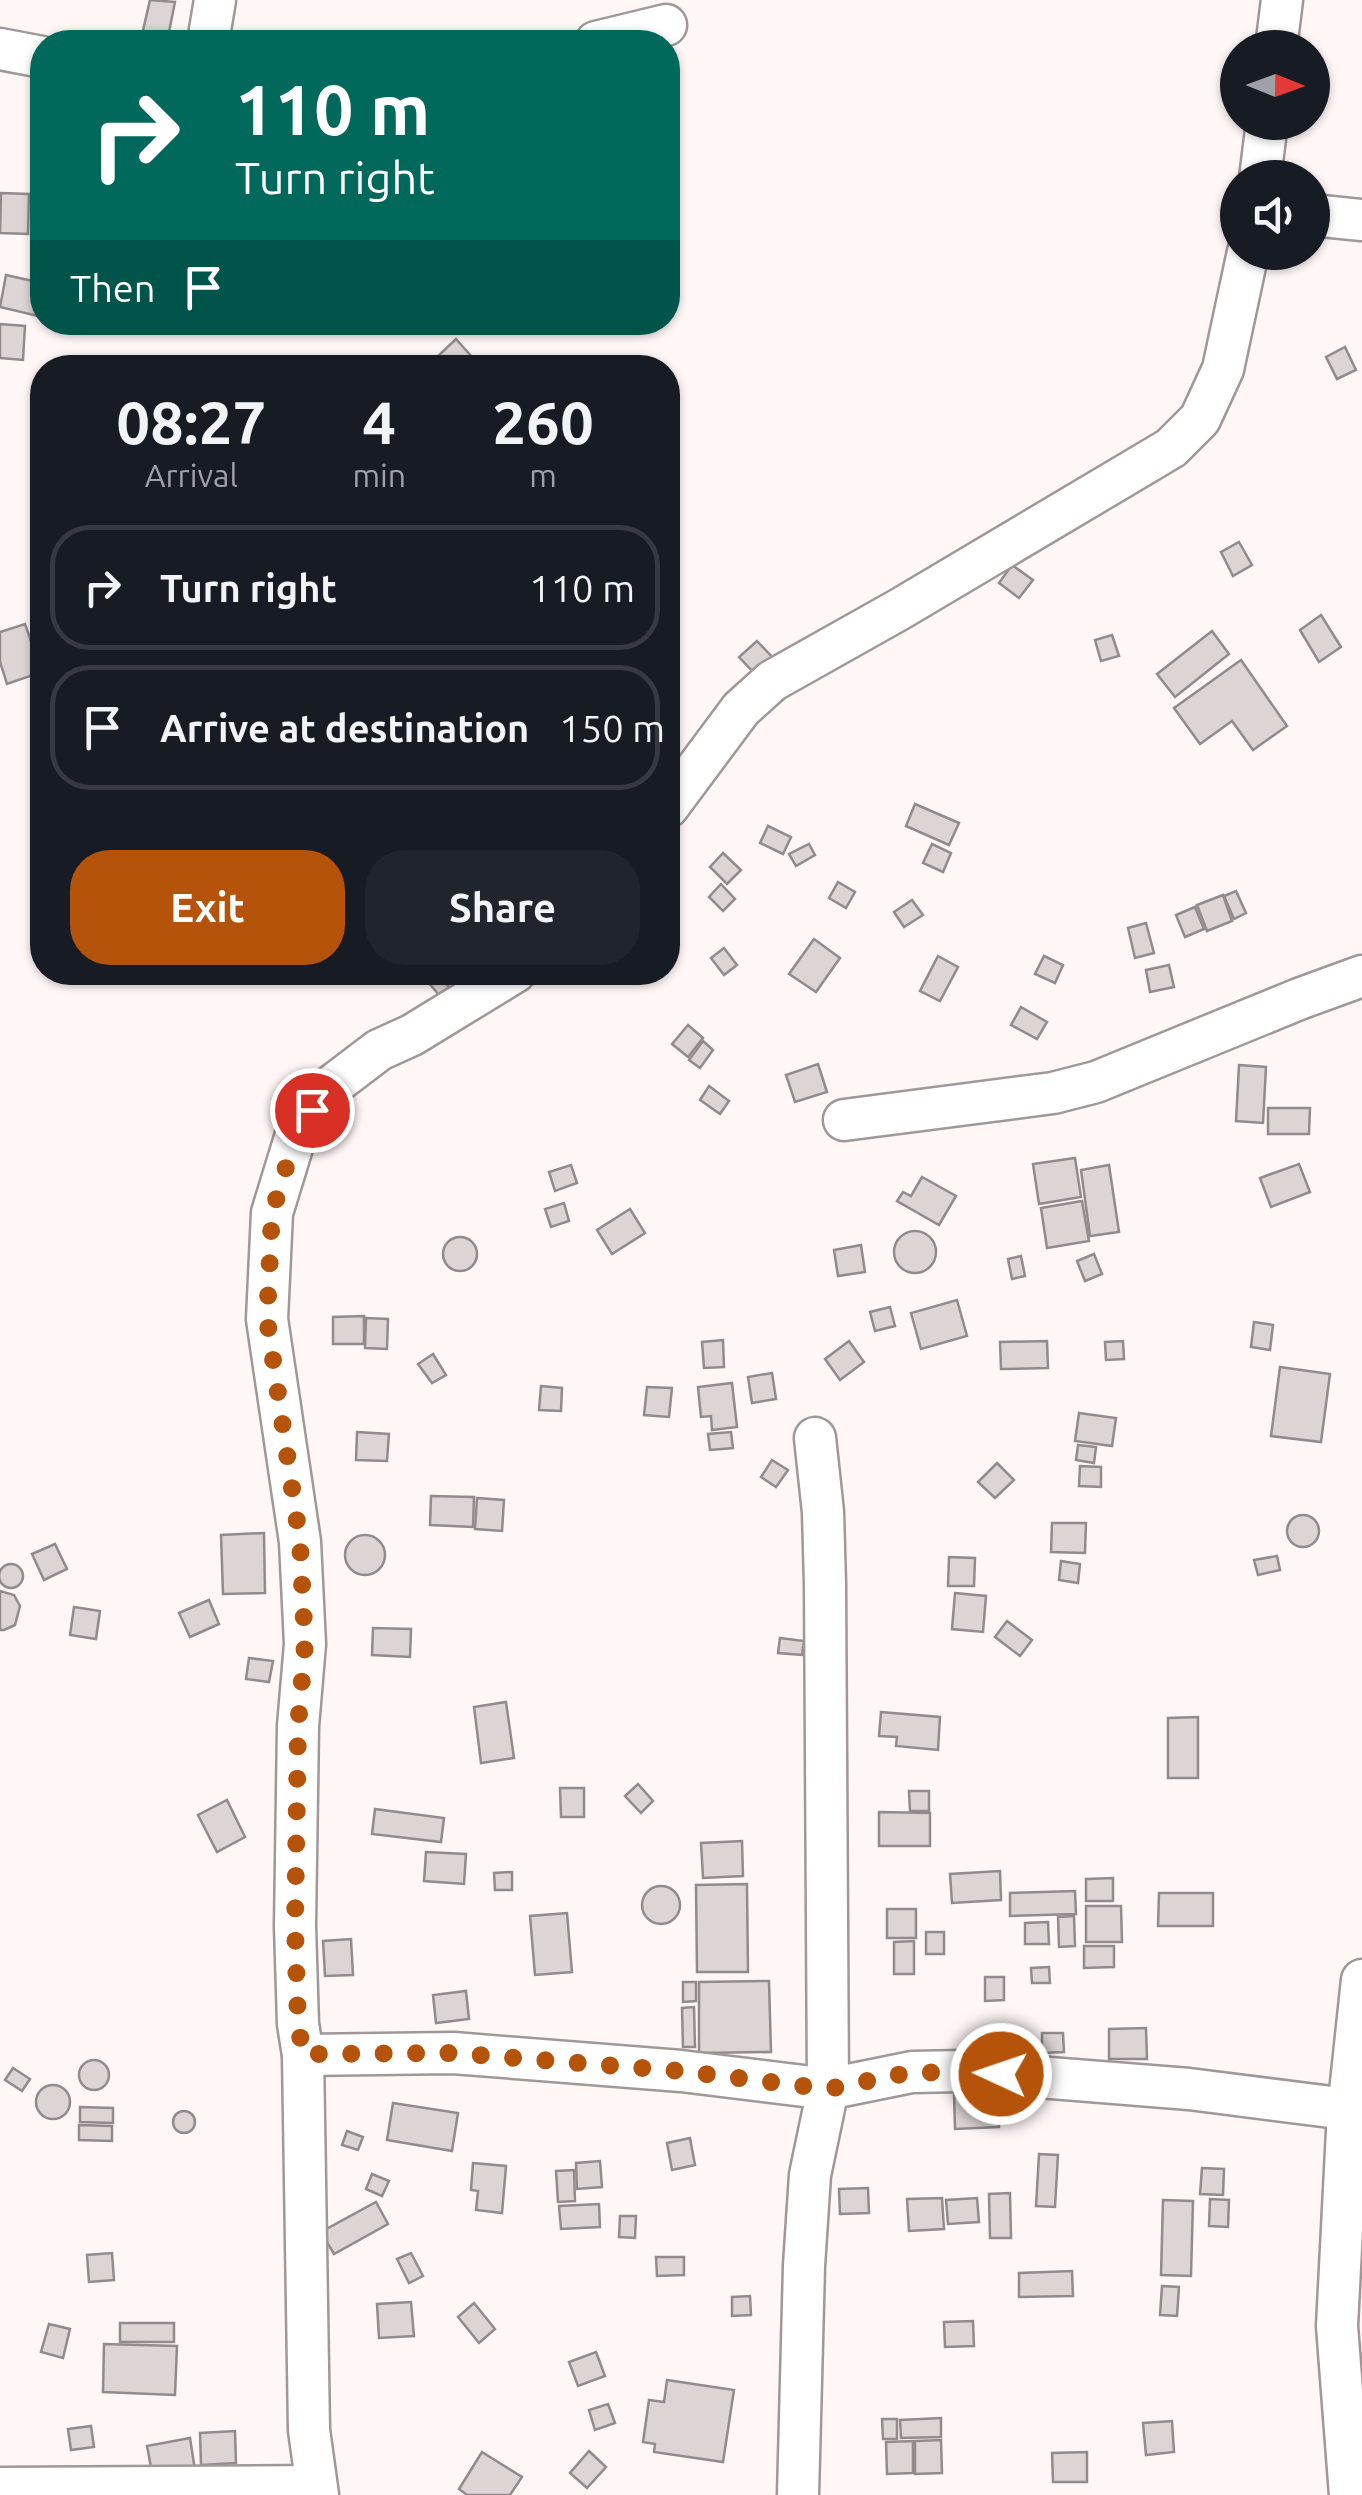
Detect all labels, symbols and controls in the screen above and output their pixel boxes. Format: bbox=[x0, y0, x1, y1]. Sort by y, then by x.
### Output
north arrow bbox=[1220, 30, 1330, 140]
map controls bbox=[1220, 30, 1330, 270]
icon: right bbox=[70, 70, 200, 200]
text: 110 m bbox=[235, 70, 430, 148]
text: Turn right bbox=[235, 152, 435, 203]
button: sound bbox=[1220, 160, 1330, 270]
icon: arrive bbox=[176, 260, 231, 315]
text: Then bbox=[70, 267, 156, 309]
text: 08:27 bbox=[116, 388, 266, 455]
text: 4 bbox=[362, 388, 396, 455]
text: 260 bbox=[492, 388, 594, 455]
text: Arrival bbox=[145, 457, 238, 493]
text: min bbox=[352, 457, 406, 493]
text: m bbox=[529, 457, 557, 493]
icon: right bbox=[75, 560, 130, 615]
text: Turn right bbox=[160, 567, 337, 609]
text: 110 m bbox=[529, 567, 635, 609]
icon: arrive bbox=[75, 700, 130, 755]
text: Arrive at destination bbox=[160, 707, 529, 749]
text: 150 m bbox=[559, 707, 665, 749]
button: Exit bbox=[70, 850, 345, 965]
button: Share bbox=[365, 850, 640, 965]
pin bbox=[270, 1068, 355, 1153]
icon: arrive bbox=[285, 1083, 340, 1138]
position arrow bbox=[949, 2022, 1053, 2126]

